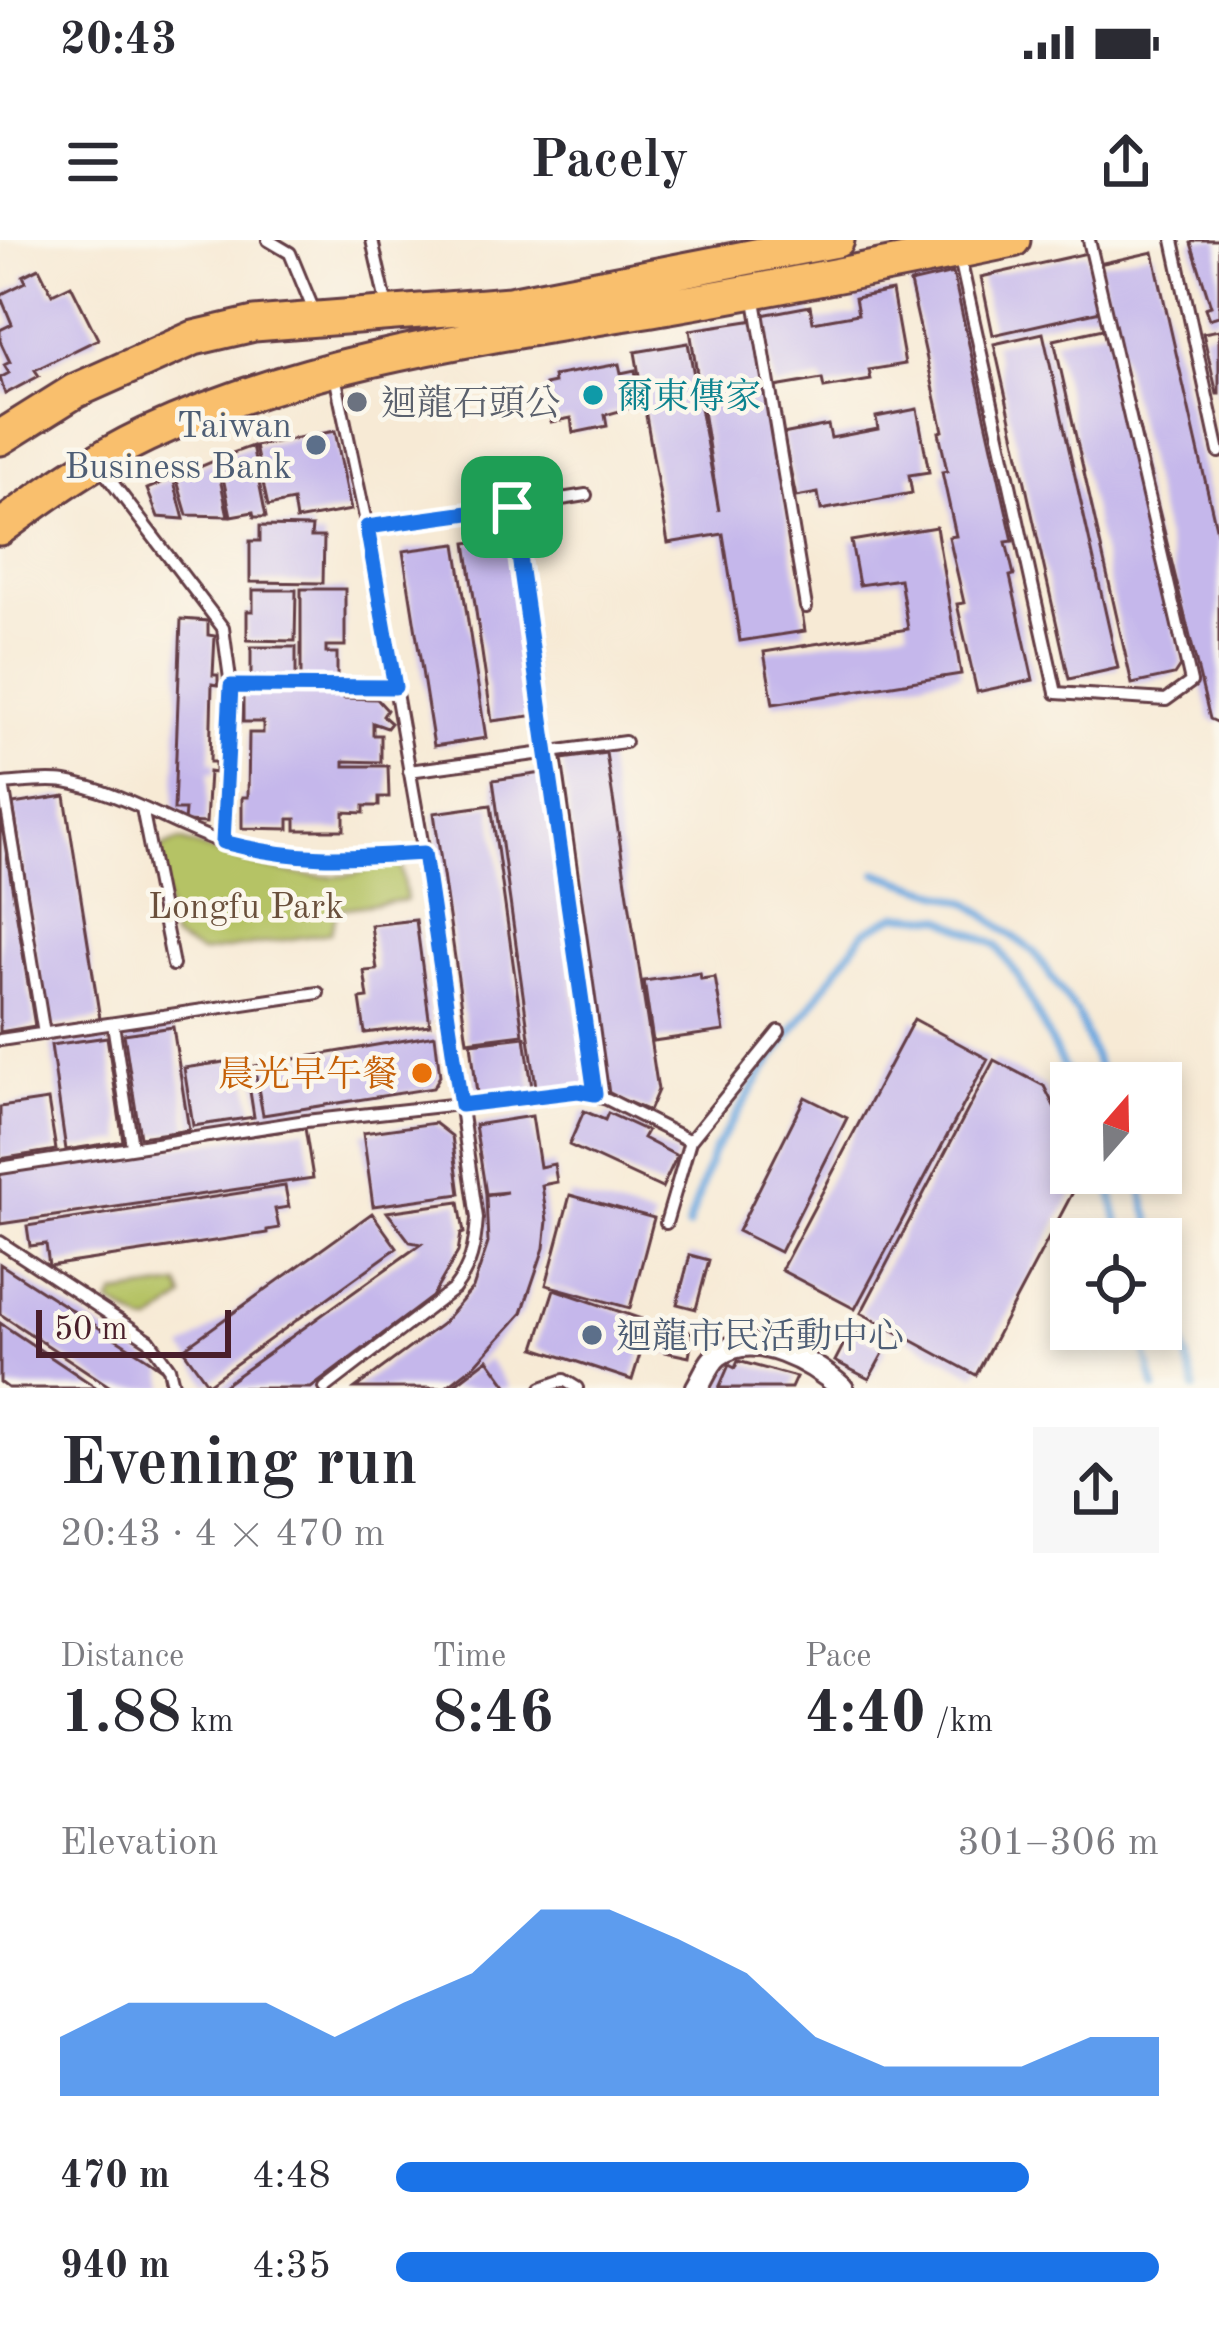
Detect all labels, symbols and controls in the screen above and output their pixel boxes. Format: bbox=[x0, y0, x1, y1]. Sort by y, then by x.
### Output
text: 20:43 bbox=[60, 19, 177, 64]
icon: menu bbox=[60, 129, 126, 195]
icon: share bbox=[1093, 129, 1159, 195]
text: Pacely bbox=[530, 135, 689, 189]
place label: 爾東傳家 bbox=[617, 377, 761, 417]
marker: 爾東傳家 bbox=[580, 382, 606, 408]
place label: 迴龍石頭公 bbox=[381, 384, 561, 424]
marker: 迴龍石頭公 bbox=[344, 389, 370, 415]
place label: Taiwan Business Bank bbox=[64, 410, 292, 487]
marker: Taiwan Business Bank bbox=[303, 432, 329, 458]
pin bbox=[461, 456, 563, 558]
icon: arrive bbox=[479, 474, 545, 540]
park label: Longfu Park bbox=[148, 891, 344, 927]
place label: 晨光早午餐 bbox=[218, 1055, 398, 1095]
marker: 晨光早午餐 bbox=[409, 1060, 435, 1086]
north arrow bbox=[1050, 1062, 1182, 1194]
map controls bbox=[1050, 1062, 1182, 1350]
button: locate bbox=[1050, 1218, 1182, 1350]
scale bar bbox=[36, 1304, 231, 1357]
text: 50 m bbox=[54, 1314, 128, 1347]
place label: 迴龍市民活動中心 bbox=[616, 1317, 904, 1357]
marker: 迴龍市民活動中心 bbox=[579, 1322, 605, 1348]
button: share bbox=[1033, 1427, 1159, 1553]
text: Evening run bbox=[60, 1433, 418, 1499]
text: 20:43 · 4 × 470 m bbox=[60, 1515, 385, 1554]
text: Distance bbox=[60, 1641, 184, 1674]
text: Time bbox=[432, 1641, 506, 1674]
text: Pace bbox=[805, 1641, 872, 1674]
text: 1.88 bbox=[60, 1685, 181, 1745]
text: 8:46 bbox=[432, 1685, 554, 1745]
text: 4:40 bbox=[805, 1685, 926, 1745]
text: km bbox=[181, 1706, 234, 1739]
text: /km bbox=[926, 1706, 993, 1739]
text: Elevation bbox=[60, 1824, 219, 1863]
text: 301–306 m bbox=[957, 1824, 1159, 1863]
text: 470 m bbox=[60, 2157, 170, 2196]
text: 4:48 bbox=[252, 2157, 331, 2196]
text: 940 m bbox=[60, 2247, 170, 2286]
text: 4:35 bbox=[252, 2247, 331, 2286]

